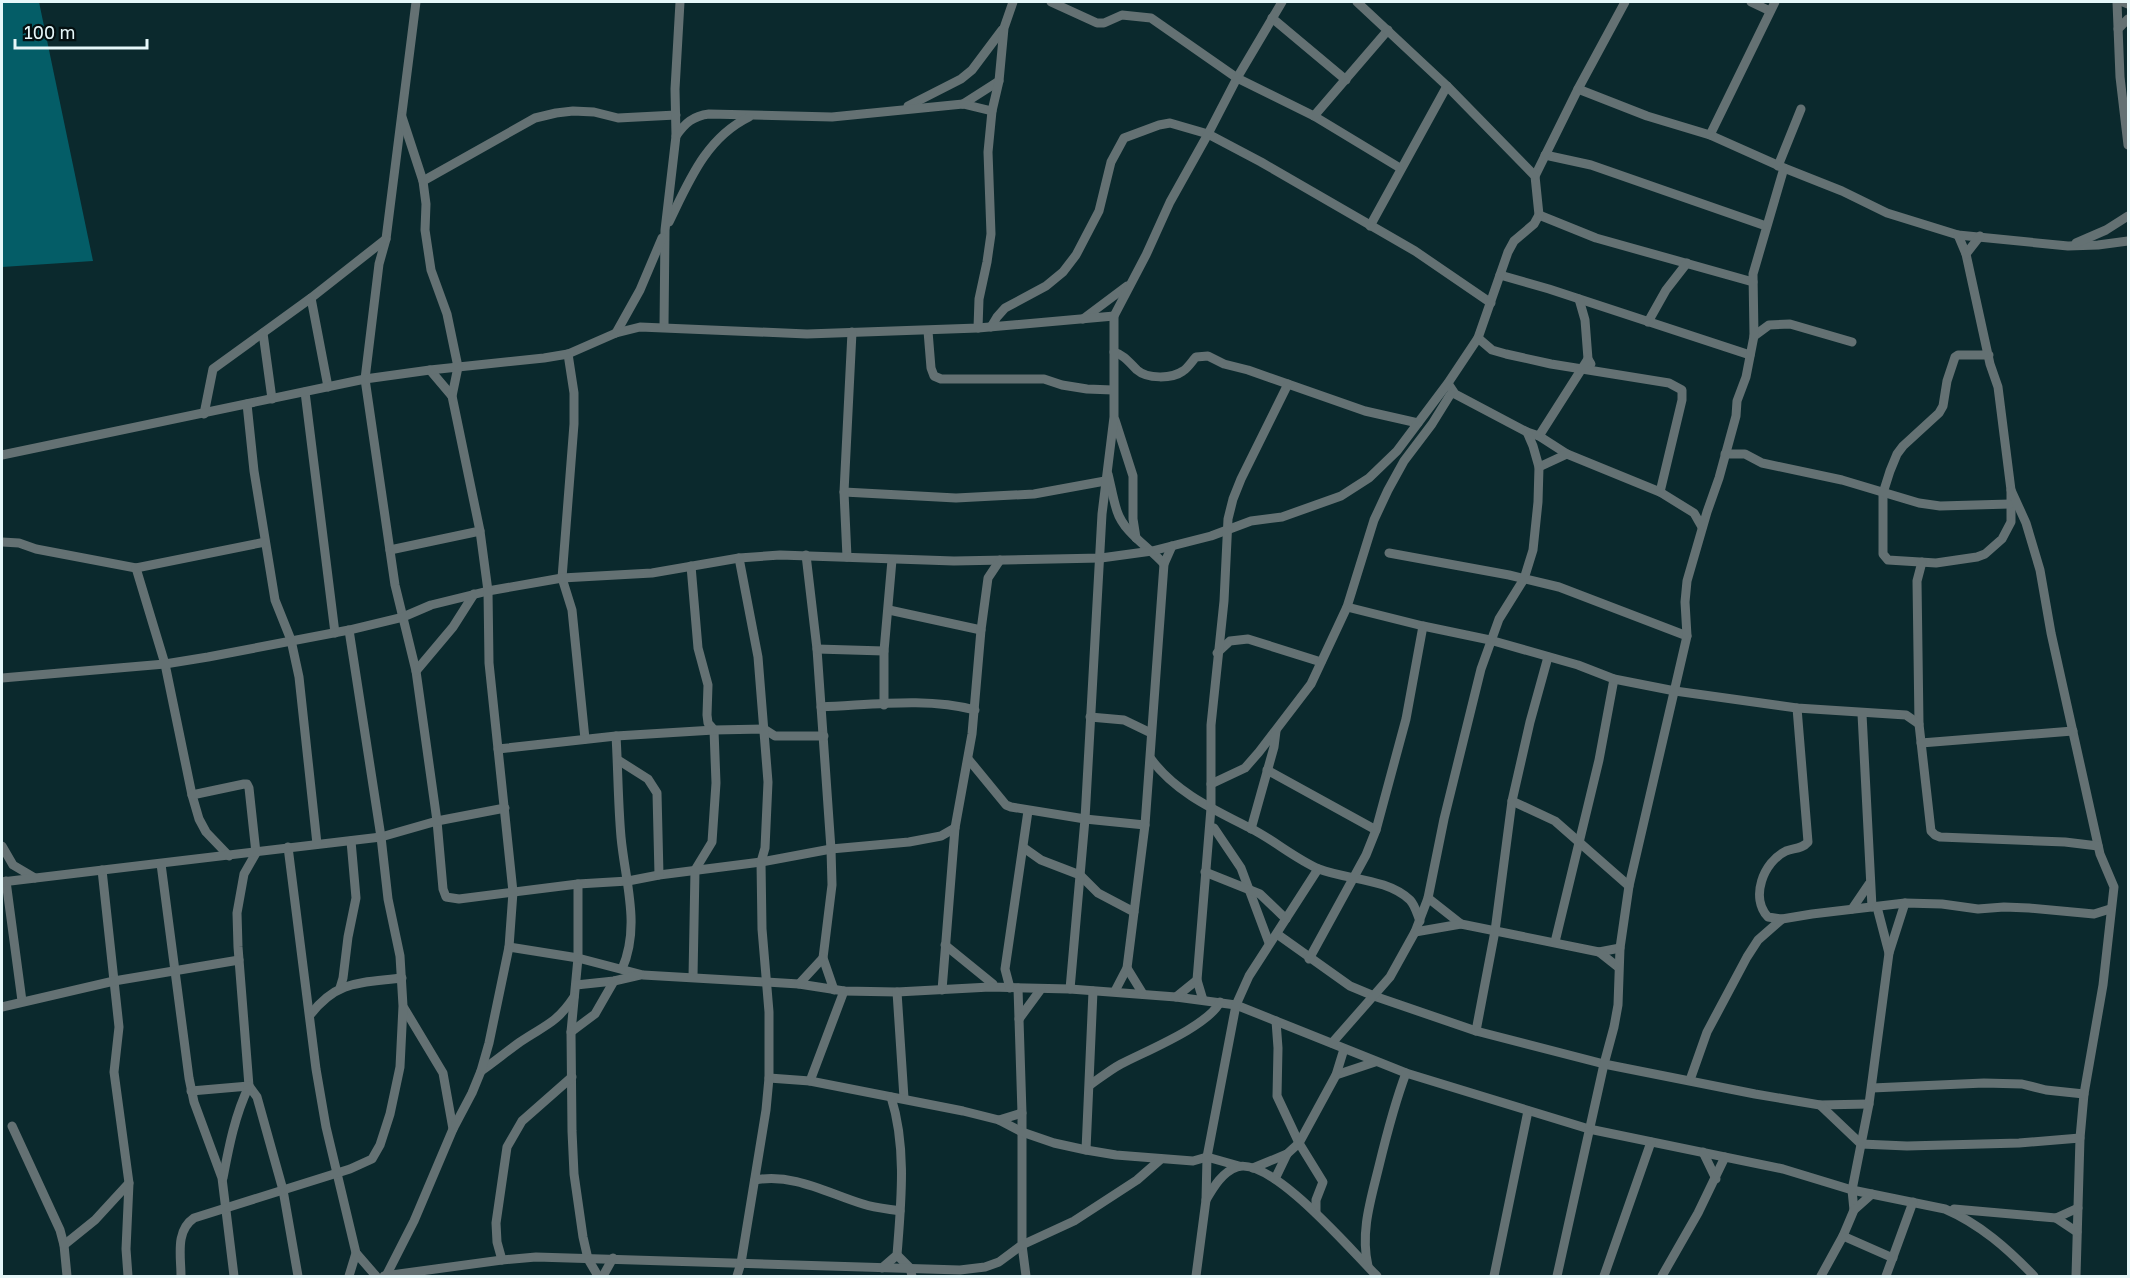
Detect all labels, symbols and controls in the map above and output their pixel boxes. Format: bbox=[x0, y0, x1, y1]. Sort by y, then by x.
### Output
scale bar bbox=[15, 12, 147, 50]
text: 100 m bbox=[24, 21, 75, 43]

